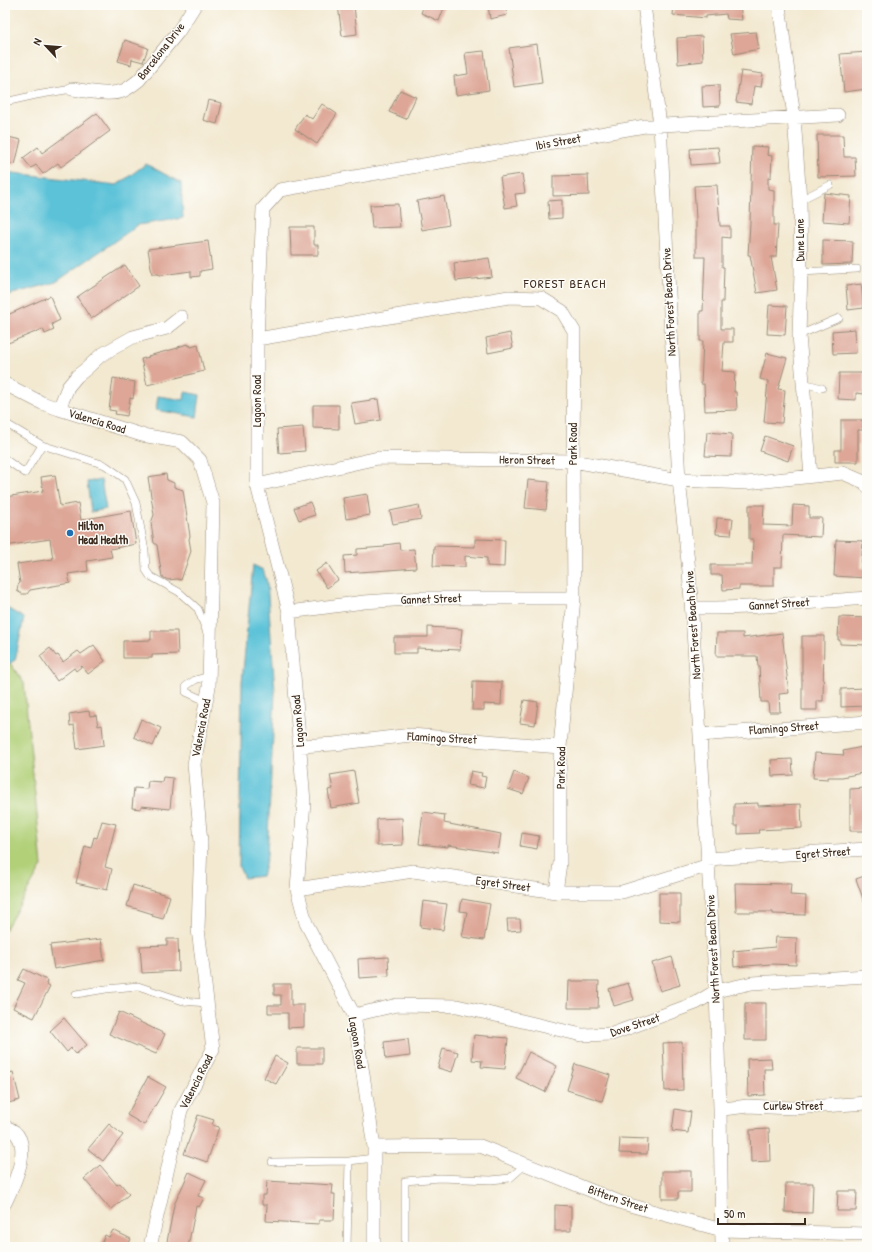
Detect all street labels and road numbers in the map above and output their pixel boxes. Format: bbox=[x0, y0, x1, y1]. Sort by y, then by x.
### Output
street label: Barcelona Drive bbox=[133, 18, 188, 83]
street label: Ibis Street bbox=[534, 129, 583, 154]
street label: Dune Lane bbox=[791, 218, 808, 262]
street label: North Forest Beach Drive bbox=[657, 247, 680, 357]
street label: Lagoon Road bbox=[248, 375, 265, 427]
street label: Valencia Road bbox=[66, 404, 128, 437]
street label: Park Road bbox=[564, 422, 581, 465]
street label: Heron Street bbox=[499, 451, 556, 469]
street label: North Forest Beach Drive bbox=[680, 570, 705, 680]
street label: Gannet Street bbox=[400, 589, 463, 608]
street label: Gannet Street bbox=[748, 593, 811, 614]
street label: Lagoon Road bbox=[287, 694, 308, 748]
street label: Valencia Road bbox=[187, 697, 215, 759]
street label: Flamingo Street bbox=[748, 717, 820, 738]
street label: Flamingo Street bbox=[406, 727, 478, 748]
street label: Park Road bbox=[552, 746, 569, 789]
street label: Egret Street bbox=[795, 842, 852, 863]
street label: Egret Street bbox=[475, 871, 532, 896]
street label: North Forest Beach Drive bbox=[701, 894, 724, 1004]
street label: Dove Street bbox=[608, 1008, 662, 1040]
street label: Lagoon Road bbox=[345, 1016, 370, 1070]
street label: Valencia Road bbox=[175, 1051, 217, 1112]
street label: Curlew Street bbox=[763, 1097, 824, 1114]
street label: Bittern Street bbox=[586, 1180, 651, 1217]

